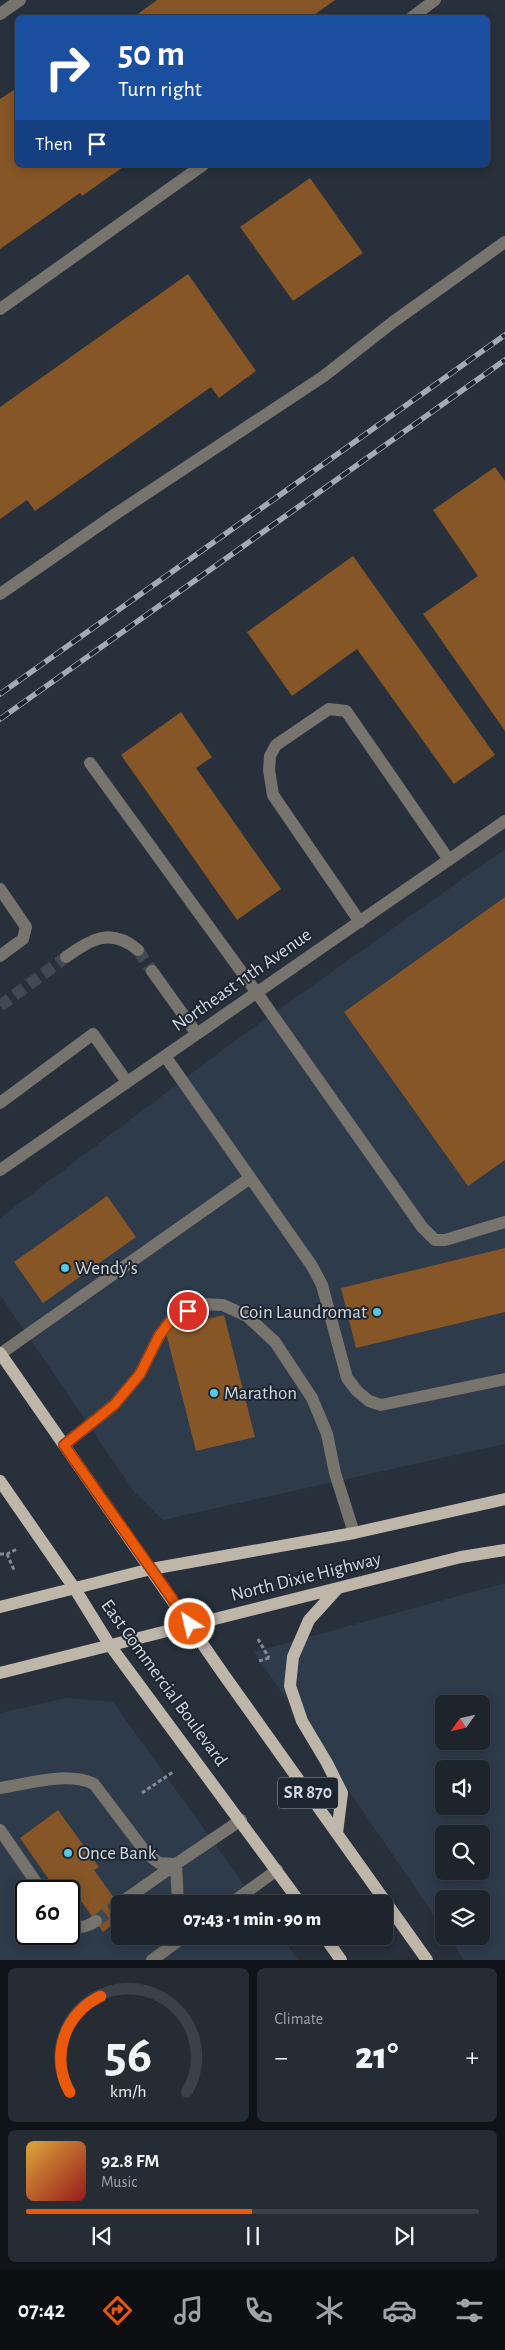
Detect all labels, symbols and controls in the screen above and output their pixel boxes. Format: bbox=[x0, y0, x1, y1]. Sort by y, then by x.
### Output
icon: right bbox=[35, 35, 100, 100]
text: 50 m bbox=[118, 37, 185, 72]
text: Turn right bbox=[118, 78, 202, 100]
icon: arrive bbox=[83, 130, 111, 158]
text: Then bbox=[35, 135, 73, 154]
street label: Northeast 11th Avenue bbox=[169, 925, 315, 1035]
place label: Wendy's bbox=[75, 1259, 138, 1278]
marker: Wendy's bbox=[59, 1262, 71, 1274]
pin bbox=[167, 1290, 209, 1332]
icon: arrive bbox=[174, 1297, 202, 1325]
place label: Coin Laundromat bbox=[240, 1303, 367, 1322]
marker: Coin Laundromat bbox=[371, 1306, 383, 1318]
place label: Marathon bbox=[224, 1384, 297, 1403]
marker: Marathon bbox=[208, 1387, 220, 1399]
street label: North Dixie Highway bbox=[229, 1549, 383, 1605]
street label: East Commercial Boulevard bbox=[97, 1596, 231, 1770]
position arrow bbox=[163, 1597, 215, 1649]
north arrow bbox=[435, 1695, 490, 1750]
map controls bbox=[435, 1695, 490, 1945]
button: sound bbox=[435, 1760, 490, 1815]
road number: SR 870 bbox=[278, 1778, 338, 1809]
button: search bbox=[435, 1825, 490, 1880]
place label: Once Bank bbox=[78, 1844, 157, 1863]
marker: Once Bank bbox=[62, 1847, 74, 1859]
speed limit sign: 60 bbox=[15, 1880, 80, 1945]
button: layers bbox=[435, 1890, 490, 1945]
text: 07:43 · 1 min · 90 m bbox=[183, 1910, 321, 1929]
text: Climate bbox=[275, 2011, 323, 2027]
text: 56 bbox=[104, 2029, 152, 2081]
text: 21° bbox=[355, 2038, 398, 2076]
text: − bbox=[275, 2044, 288, 2072]
text: + bbox=[466, 2044, 479, 2072]
text: km/h bbox=[110, 2083, 147, 2101]
text: 92.8 FM bbox=[101, 2152, 159, 2171]
text: Music bbox=[101, 2174, 137, 2190]
icon: previous bbox=[88, 2222, 116, 2250]
icon: pause bbox=[239, 2222, 267, 2250]
icon: next bbox=[390, 2222, 418, 2250]
icon: directions bbox=[100, 2293, 135, 2328]
icon: music bbox=[171, 2293, 206, 2328]
icon: phone bbox=[241, 2293, 276, 2328]
icon: climate bbox=[312, 2293, 347, 2328]
icon: car bbox=[382, 2293, 417, 2328]
icon: filters bbox=[452, 2293, 487, 2328]
text: 07:42 bbox=[18, 2299, 65, 2321]

